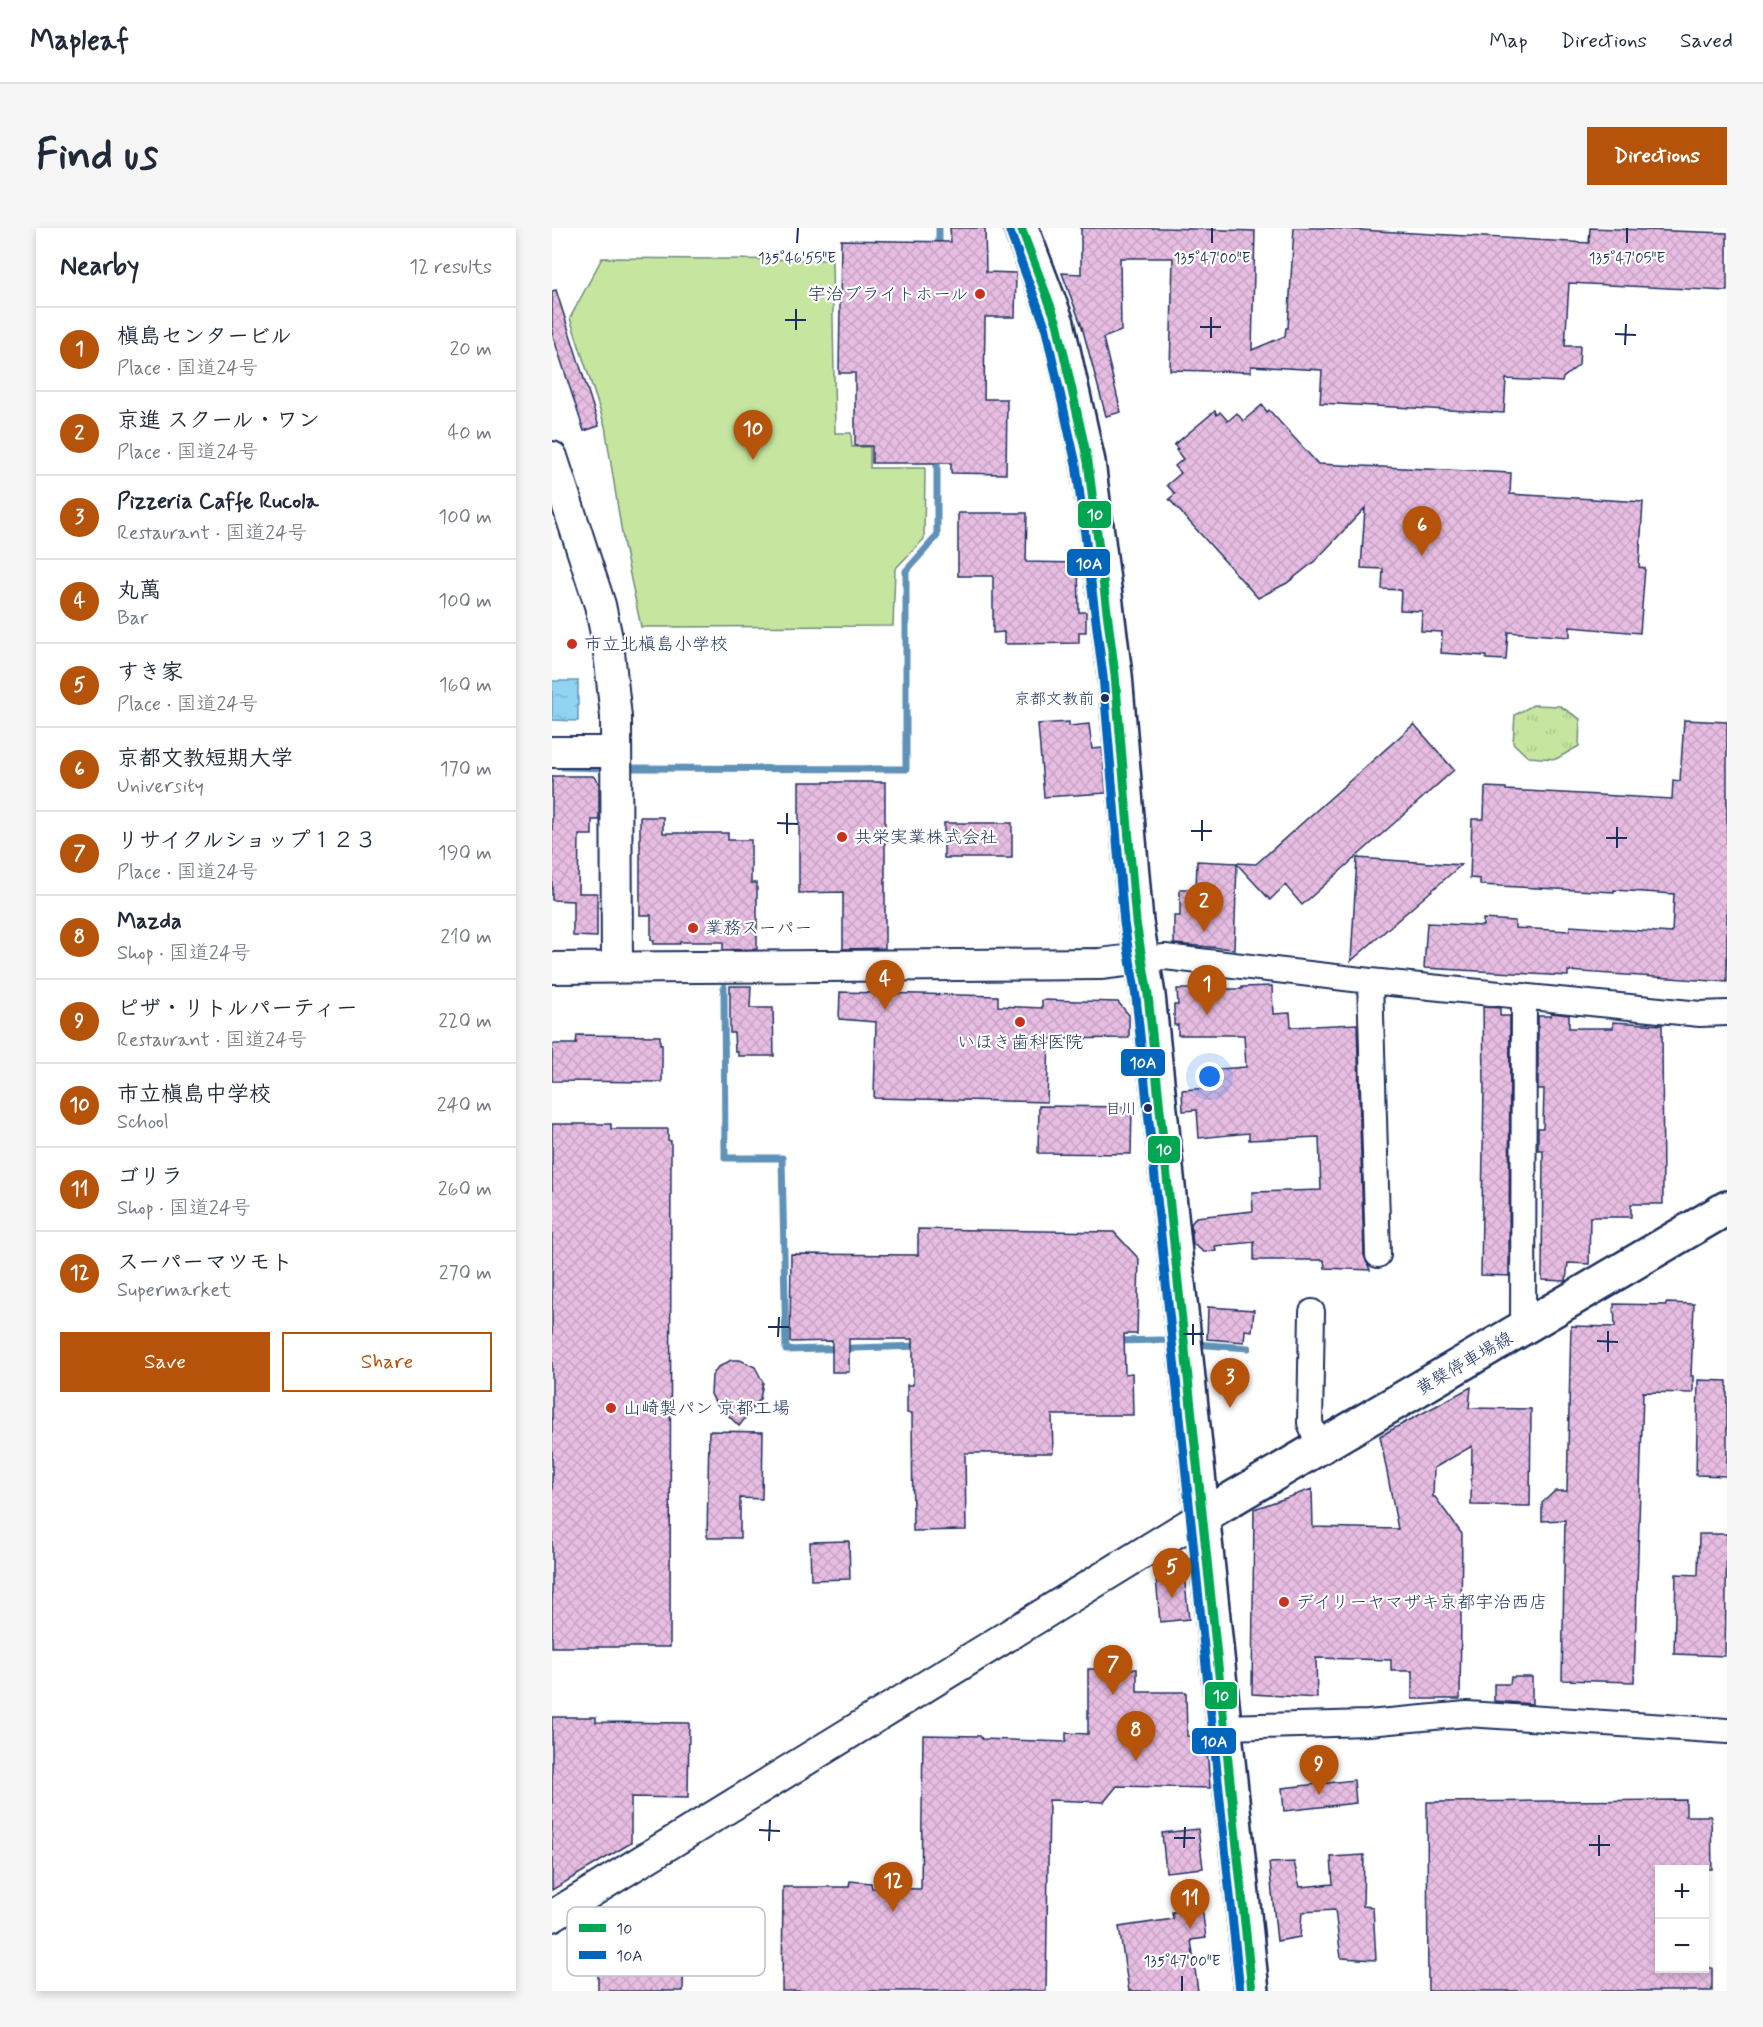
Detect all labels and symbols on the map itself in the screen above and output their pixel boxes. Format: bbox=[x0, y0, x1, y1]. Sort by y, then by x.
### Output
text: 135°46'55"E bbox=[758, 249, 836, 269]
text: 135°47'00"E bbox=[1173, 249, 1251, 269]
text: 135°47'05"E bbox=[1589, 249, 1665, 269]
place label: 宇治ブライトホール bbox=[808, 283, 968, 307]
marker: 宇治ブライトホール bbox=[973, 287, 987, 301]
pin: 10 bbox=[734, 410, 772, 460]
line badge: 10 bbox=[1077, 500, 1112, 529]
text: 10 bbox=[1087, 505, 1103, 526]
pin: 6 bbox=[1402, 506, 1442, 556]
line badge: 10A bbox=[1066, 548, 1111, 577]
text: 10A bbox=[1076, 554, 1102, 575]
place label: 市立北槇島小学校 bbox=[584, 633, 728, 657]
marker: 市立北槇島小学校 bbox=[565, 637, 579, 651]
place label: 京都文教前 bbox=[1014, 689, 1094, 710]
marker: 京都文教前 bbox=[1099, 692, 1111, 704]
place label: 共栄実業株式会社 bbox=[854, 826, 998, 850]
marker: 共栄実業株式会社 bbox=[835, 830, 849, 844]
pin: 2 bbox=[1184, 882, 1224, 932]
place label: 業務スーパー bbox=[705, 917, 812, 941]
marker: 業務スーパー bbox=[686, 921, 700, 935]
pin: 4 bbox=[866, 960, 904, 1010]
pin: 1 bbox=[1188, 966, 1226, 1015]
marker: いほき歯科医院 bbox=[1013, 1015, 1027, 1029]
place label: いほき歯科医院 bbox=[957, 1031, 1083, 1055]
line badge: 10A bbox=[1120, 1048, 1166, 1077]
text: 10A bbox=[1130, 1053, 1156, 1074]
your location bbox=[1195, 1062, 1224, 1091]
place label: 目川 bbox=[1105, 1099, 1137, 1120]
marker: 目川 bbox=[1142, 1102, 1154, 1114]
line badge: 10 bbox=[1147, 1135, 1181, 1164]
text: 10 bbox=[1156, 1140, 1172, 1161]
street label: 黄檗停車場線 bbox=[1412, 1326, 1517, 1401]
pin: 3 bbox=[1210, 1358, 1250, 1408]
place label: 山崎製パン 京都工場 bbox=[623, 1397, 790, 1421]
marker: 山崎製パン 京都工場 bbox=[604, 1401, 618, 1415]
pin: 5 bbox=[1152, 1548, 1192, 1598]
place label: デイリーヤマザキ京都宇治西店 bbox=[1296, 1591, 1547, 1615]
marker: デイリーヤマザキ京都宇治西店 bbox=[1277, 1595, 1291, 1609]
pin: 7 bbox=[1094, 1646, 1132, 1695]
line badge: 10 bbox=[1204, 1681, 1238, 1710]
text: 10 bbox=[1213, 1686, 1229, 1707]
pin: 8 bbox=[1116, 1712, 1156, 1761]
line badge: 10A bbox=[1191, 1727, 1237, 1755]
text: 10A bbox=[1201, 1732, 1227, 1753]
pin: 9 bbox=[1300, 1746, 1338, 1795]
pin: 12 bbox=[874, 1862, 912, 1912]
pin: 11 bbox=[1170, 1880, 1210, 1929]
legend bbox=[567, 1907, 765, 1976]
text: 10 bbox=[616, 1919, 632, 1940]
text: 10A bbox=[616, 1946, 643, 1967]
text: 135°47'00"E bbox=[1143, 1952, 1221, 1972]

